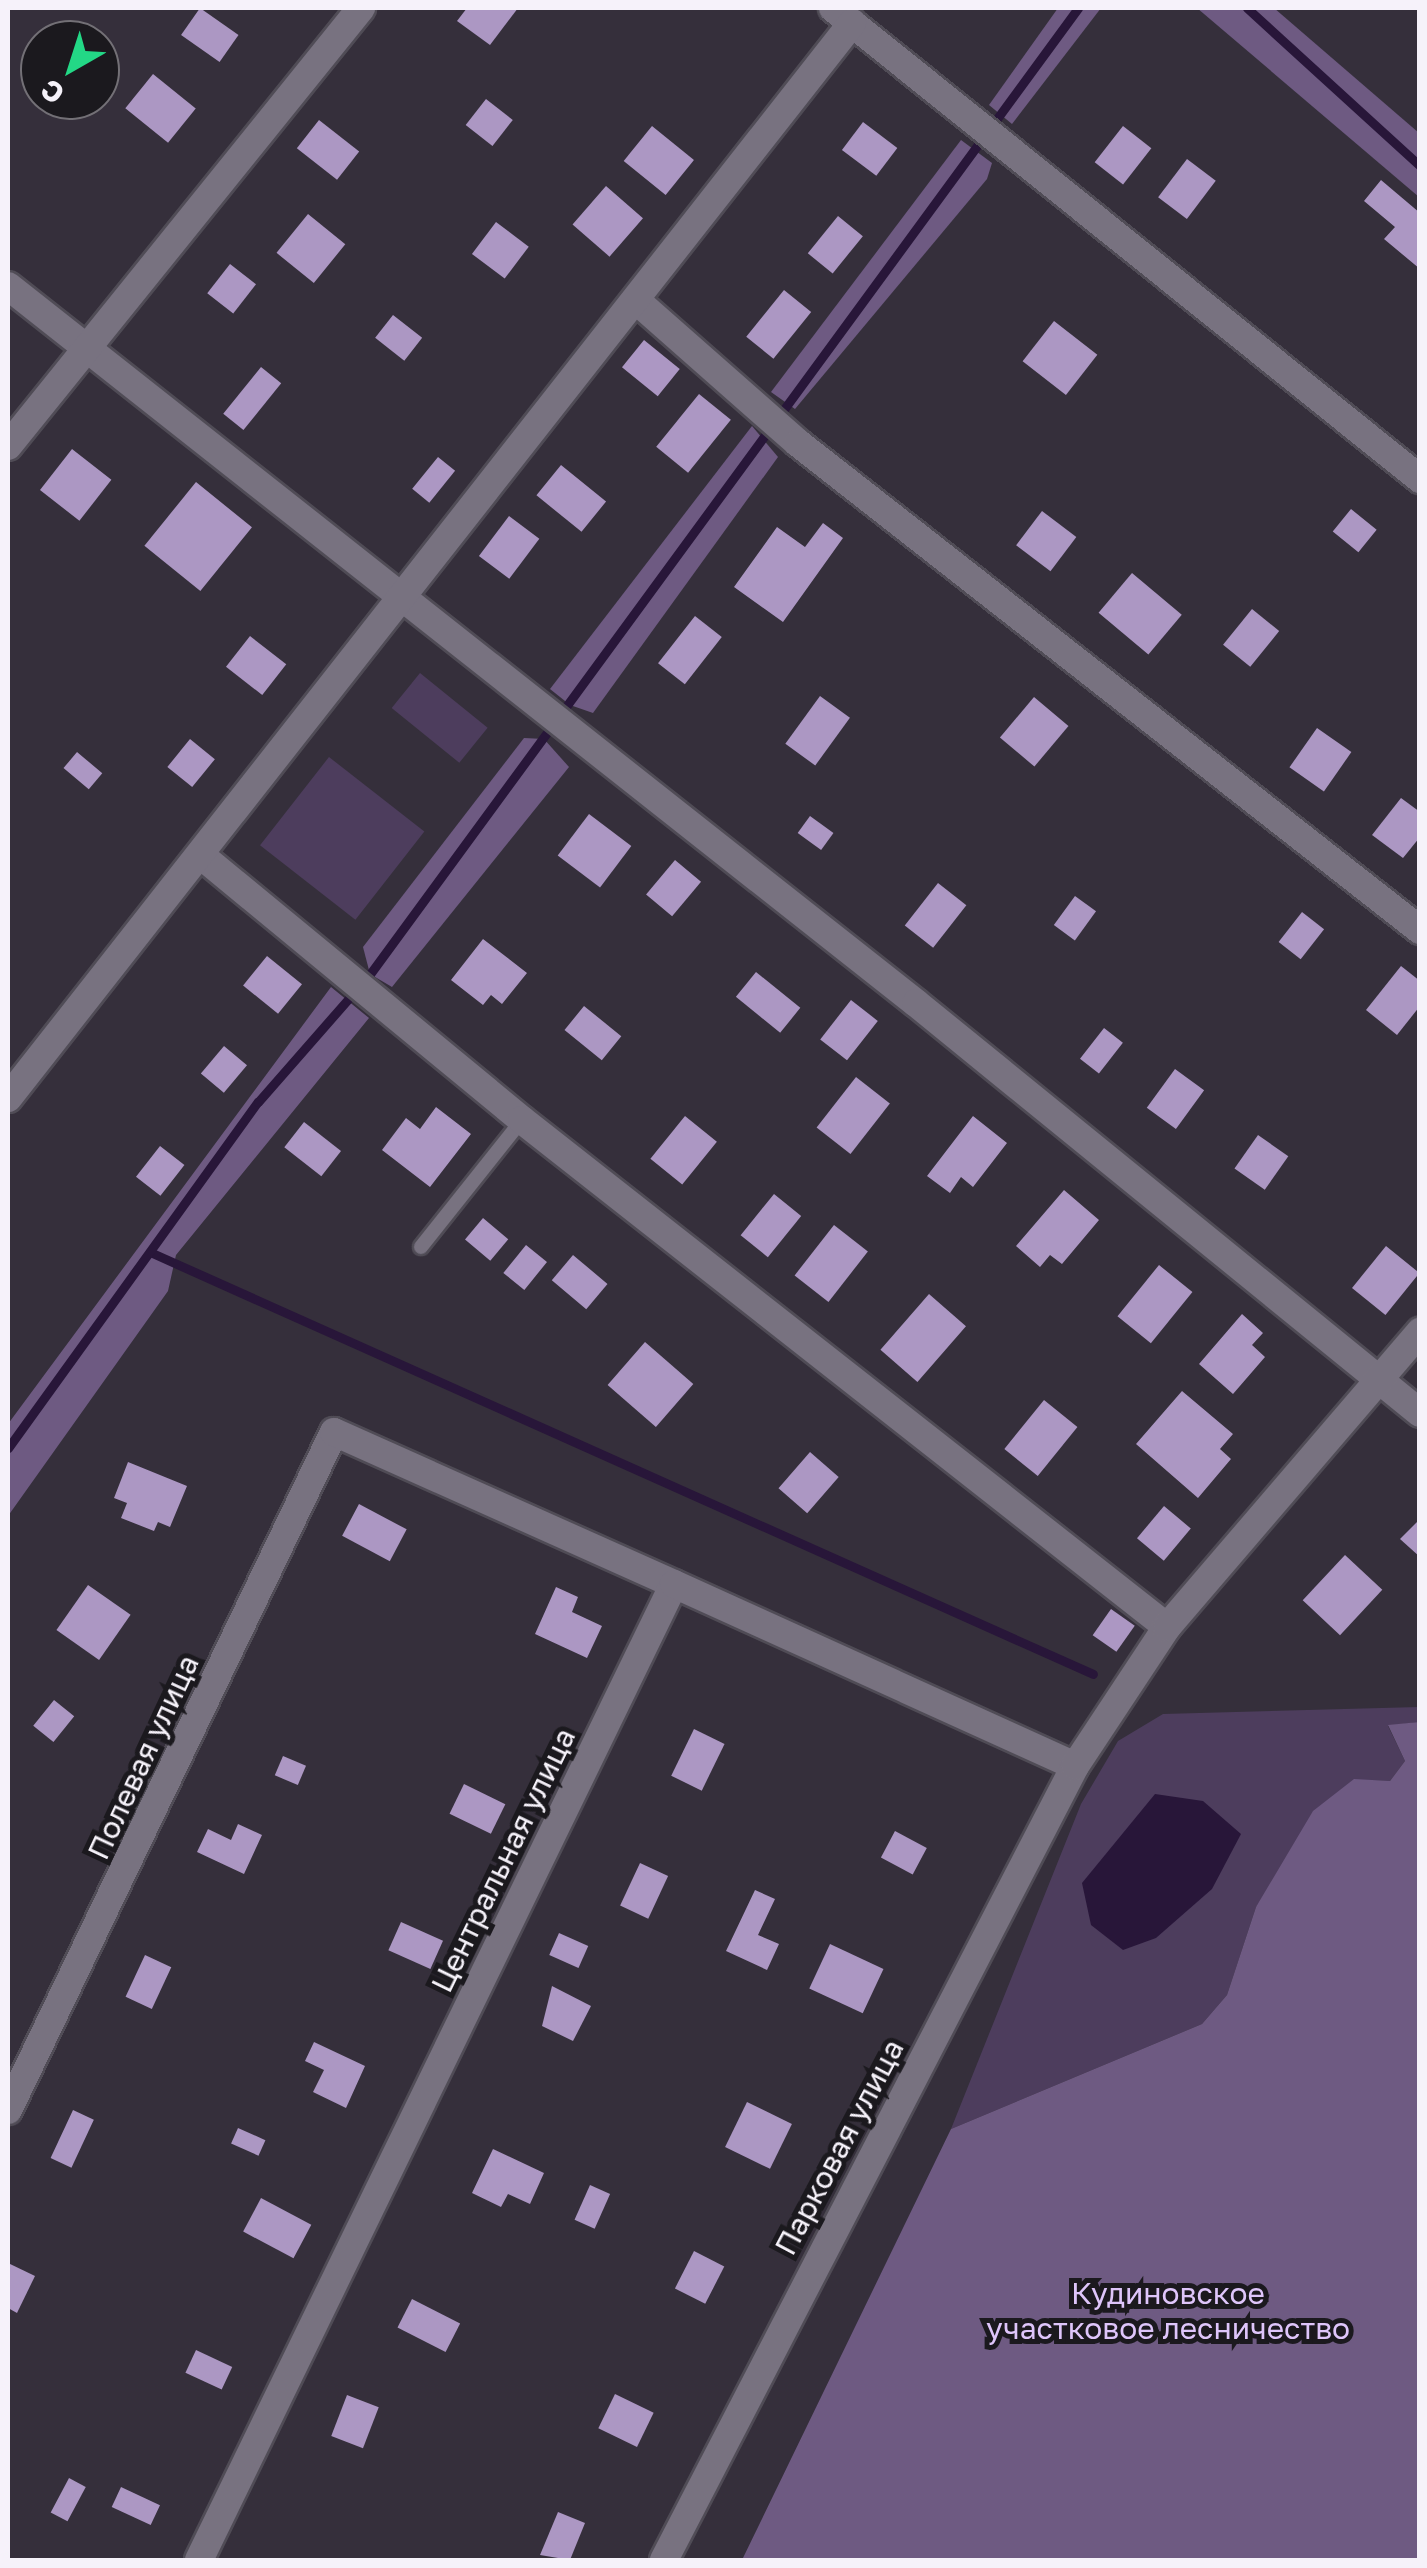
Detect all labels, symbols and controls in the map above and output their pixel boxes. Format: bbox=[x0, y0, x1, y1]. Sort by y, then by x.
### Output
north arrow bbox=[20, 20, 120, 120]
text: С bbox=[34, 73, 70, 111]
street label: Полевая улица bbox=[80, 1649, 206, 1865]
street label: Центральная улица bbox=[423, 1722, 583, 1998]
street label: Парковая улица bbox=[767, 2033, 911, 2261]
park label: Кудиновское участковое лесничество bbox=[986, 2275, 1350, 2346]

